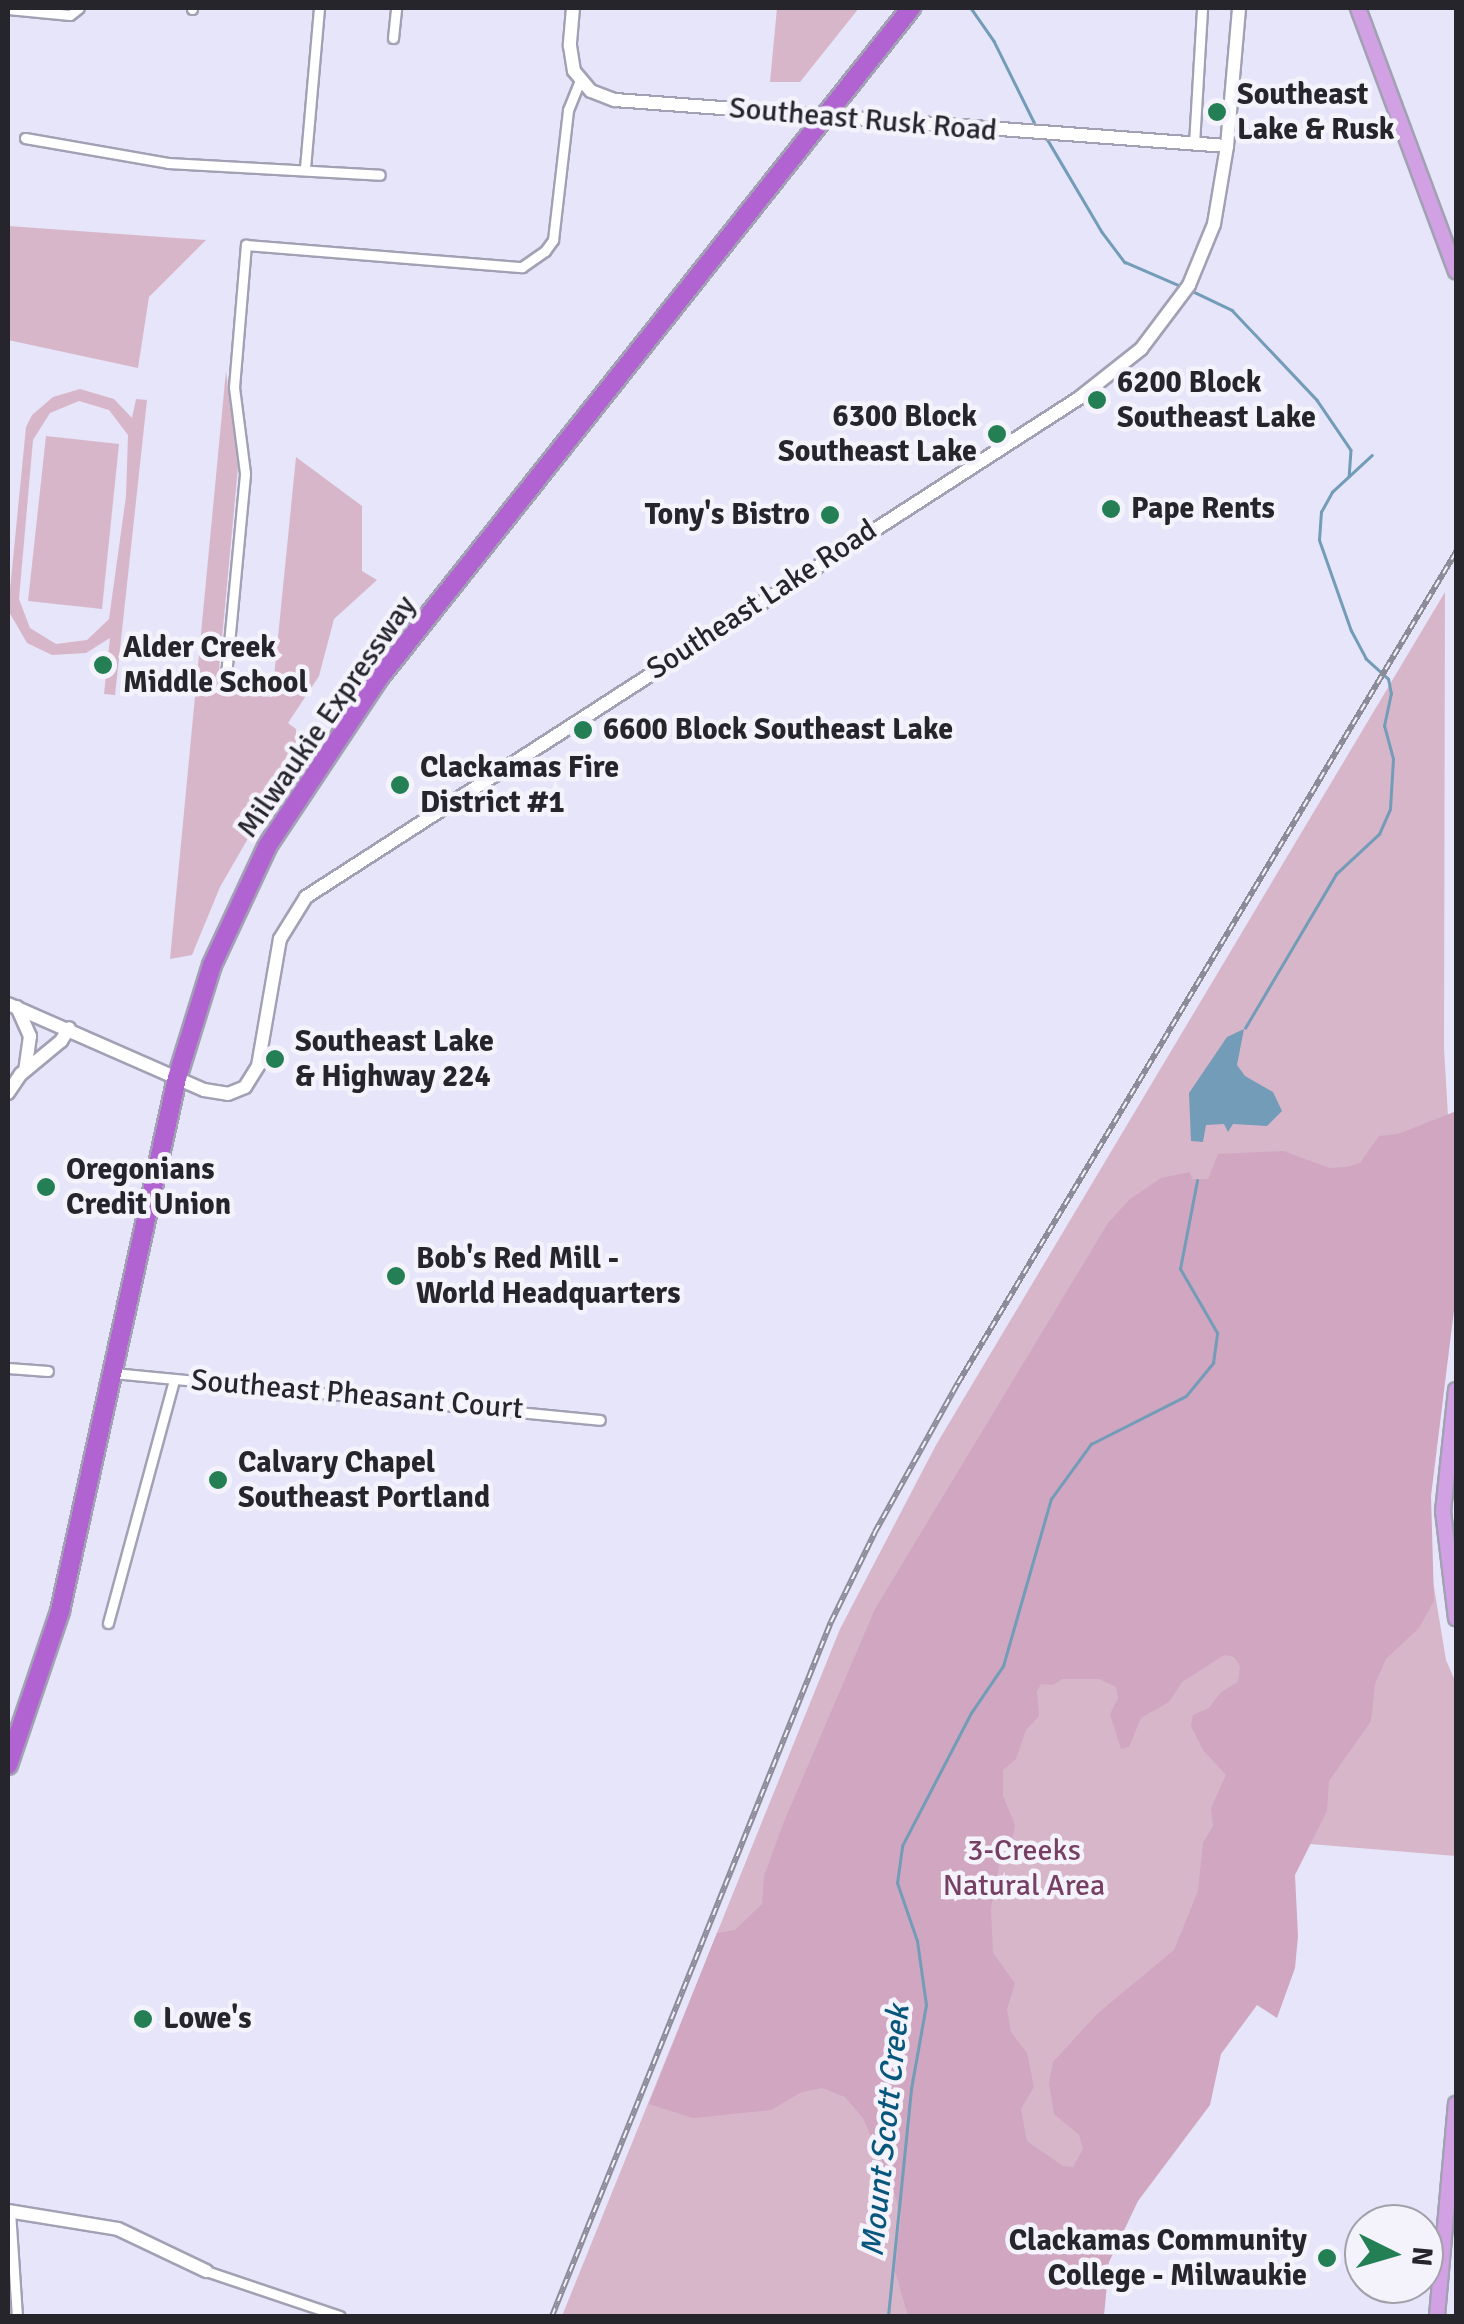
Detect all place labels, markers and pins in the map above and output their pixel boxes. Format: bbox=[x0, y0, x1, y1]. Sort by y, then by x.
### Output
place label: Southeast Lake & Rusk bbox=[1237, 77, 1394, 148]
marker: Southeast Lake & Rusk bbox=[1206, 101, 1228, 123]
place label: 6200 Block Southeast Lake bbox=[1117, 365, 1316, 436]
marker: 6200 Block Southeast Lake bbox=[1086, 389, 1108, 411]
place label: 6300 Block Southeast Lake bbox=[778, 399, 977, 470]
marker: 6300 Block Southeast Lake bbox=[986, 423, 1008, 445]
place label: Pape Rents bbox=[1131, 491, 1275, 527]
place label: Tony's Bistro bbox=[645, 497, 810, 533]
marker: Pape Rents bbox=[1100, 498, 1122, 520]
marker: Tony's Bistro bbox=[819, 504, 841, 526]
place label: Alder Creek Middle School bbox=[123, 630, 308, 700]
marker: Alder Creek Middle School bbox=[92, 654, 114, 676]
place label: 6600 Block Southeast Lake bbox=[603, 712, 953, 748]
marker: 6600 Block Southeast Lake bbox=[572, 719, 594, 741]
place label: Clackamas Fire District #1 bbox=[420, 750, 619, 820]
marker: Clackamas Fire District #1 bbox=[389, 774, 411, 796]
place label: Southeast Lake & Highway 224 bbox=[295, 1024, 494, 1094]
marker: Southeast Lake & Highway 224 bbox=[264, 1048, 286, 1070]
place label: Oregonians Credit Union bbox=[66, 1152, 231, 1222]
marker: Oregonians Credit Union bbox=[35, 1176, 57, 1198]
place label: Bob's Red Mill - World Headquarters bbox=[416, 1241, 681, 1312]
marker: Bob's Red Mill - World Headquarters bbox=[385, 1265, 407, 1287]
place label: Calvary Chapel Southeast Portland bbox=[238, 1445, 490, 1516]
marker: Calvary Chapel Southeast Portland bbox=[207, 1469, 229, 1491]
place label: Lowe's bbox=[163, 2001, 252, 2037]
marker: Lowe's bbox=[132, 2008, 154, 2030]
place label: Clackamas Community College - Milwaukie bbox=[1009, 2223, 1307, 2294]
marker: Clackamas Community College - Milwaukie bbox=[1316, 2247, 1338, 2269]

